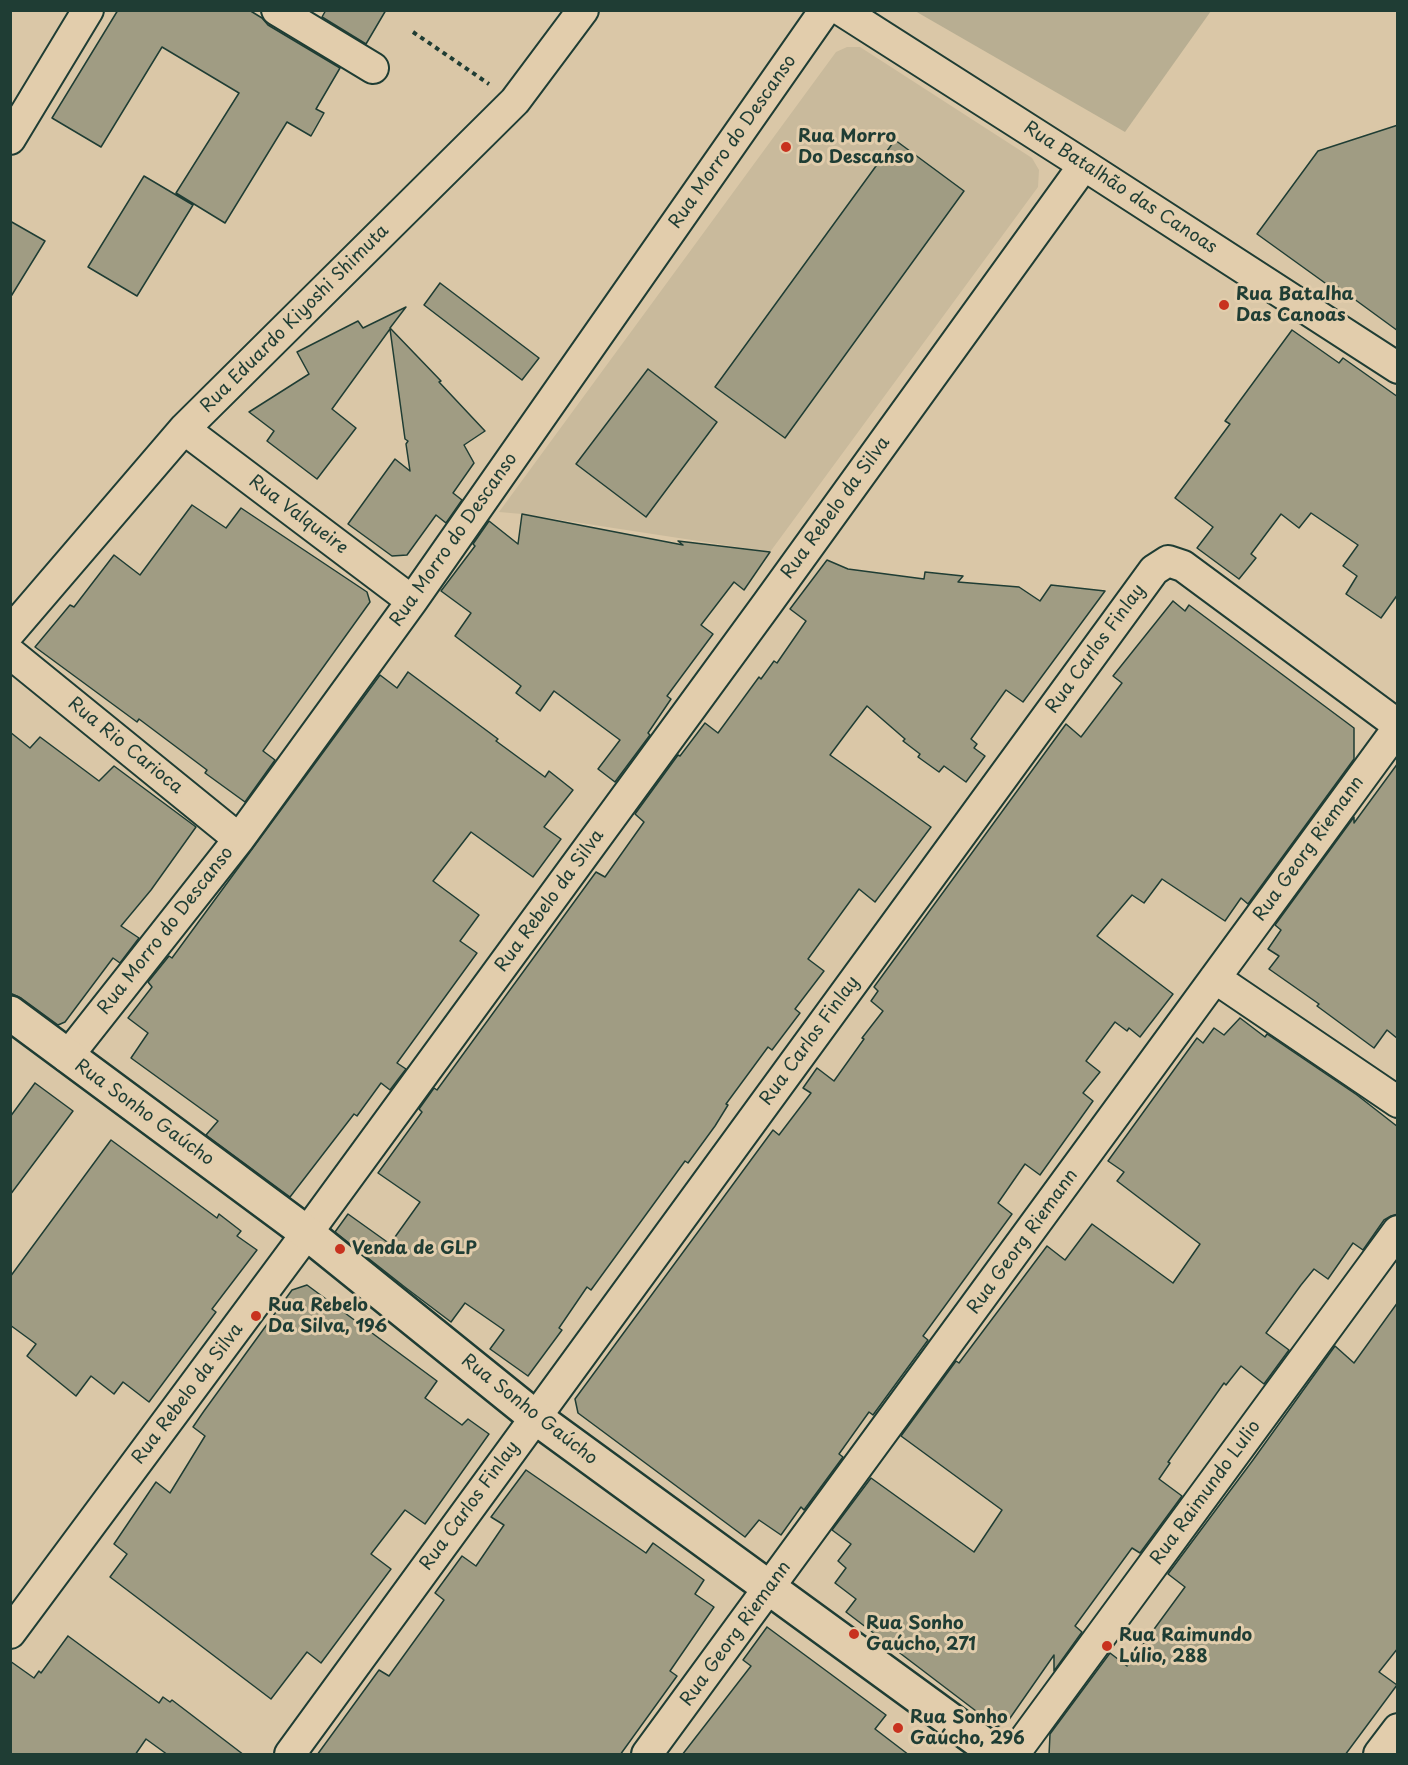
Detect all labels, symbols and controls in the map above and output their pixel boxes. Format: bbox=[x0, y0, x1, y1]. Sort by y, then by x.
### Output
street label: Rua Morro do Descanso bbox=[665, 51, 801, 233]
street label: Rua Batalhão das Canoas bbox=[1019, 117, 1221, 259]
place label: Rua Morro Do Descanso bbox=[798, 126, 914, 168]
marker: Rua Morro Do Descanso bbox=[779, 140, 793, 154]
street label: Rua Eduardo Kiyoshi Shimuta bbox=[196, 220, 394, 418]
place label: Rua Batalha Das Canoas bbox=[1236, 284, 1354, 326]
marker: Rua Batalha Das Canoas bbox=[1217, 298, 1231, 312]
street label: Rua Rebelo da Silva bbox=[777, 433, 895, 583]
street label: Rua Morro do Descanso bbox=[386, 449, 522, 631]
street label: Rua Valqueire bbox=[244, 471, 352, 559]
street label: Rua Carlos Finlay bbox=[1042, 580, 1150, 718]
street label: Rua Rio Carioca bbox=[63, 693, 187, 799]
street label: Rua Georg Riemann bbox=[1249, 772, 1369, 926]
street label: Rua Rebelo da Silva bbox=[491, 826, 609, 976]
street label: Rua Morro do Descanso bbox=[94, 843, 238, 1019]
street label: Rua Carlos Finlay bbox=[756, 972, 864, 1110]
street label: Rua Sonho Gaúcho bbox=[70, 1055, 218, 1171]
street label: Rua Georg Riemann bbox=[963, 1165, 1083, 1319]
place label: Venda de GLP bbox=[352, 1238, 477, 1260]
marker: Venda de GLP bbox=[333, 1242, 347, 1256]
place label: Rua Rebelo Da Silva, 196 bbox=[268, 1295, 387, 1338]
marker: Rua Rebelo Da Silva, 196 bbox=[249, 1309, 263, 1323]
street label: Rua Rebelo da Silva bbox=[128, 1319, 248, 1469]
street label: Rua Sonho Gaúcho bbox=[457, 1350, 601, 1470]
street label: Rua Raimundo Lulio bbox=[1146, 1417, 1266, 1569]
street label: Rua Carlos Finlay bbox=[416, 1437, 524, 1575]
street label: Rua Georg Riemann bbox=[676, 1557, 796, 1711]
place label: Rua Sonho Gaúcho, 271 bbox=[866, 1613, 976, 1656]
place label: Rua Raimundo Lúlio, 288 bbox=[1119, 1625, 1252, 1668]
marker: Rua Sonho Gaúcho, 271 bbox=[847, 1627, 861, 1641]
marker: Rua Raimundo Lúlio, 288 bbox=[1100, 1639, 1114, 1653]
place label: Rua Sonho Gaúcho, 296 bbox=[910, 1707, 1025, 1750]
marker: Rua Sonho Gaúcho, 296 bbox=[891, 1721, 905, 1735]

